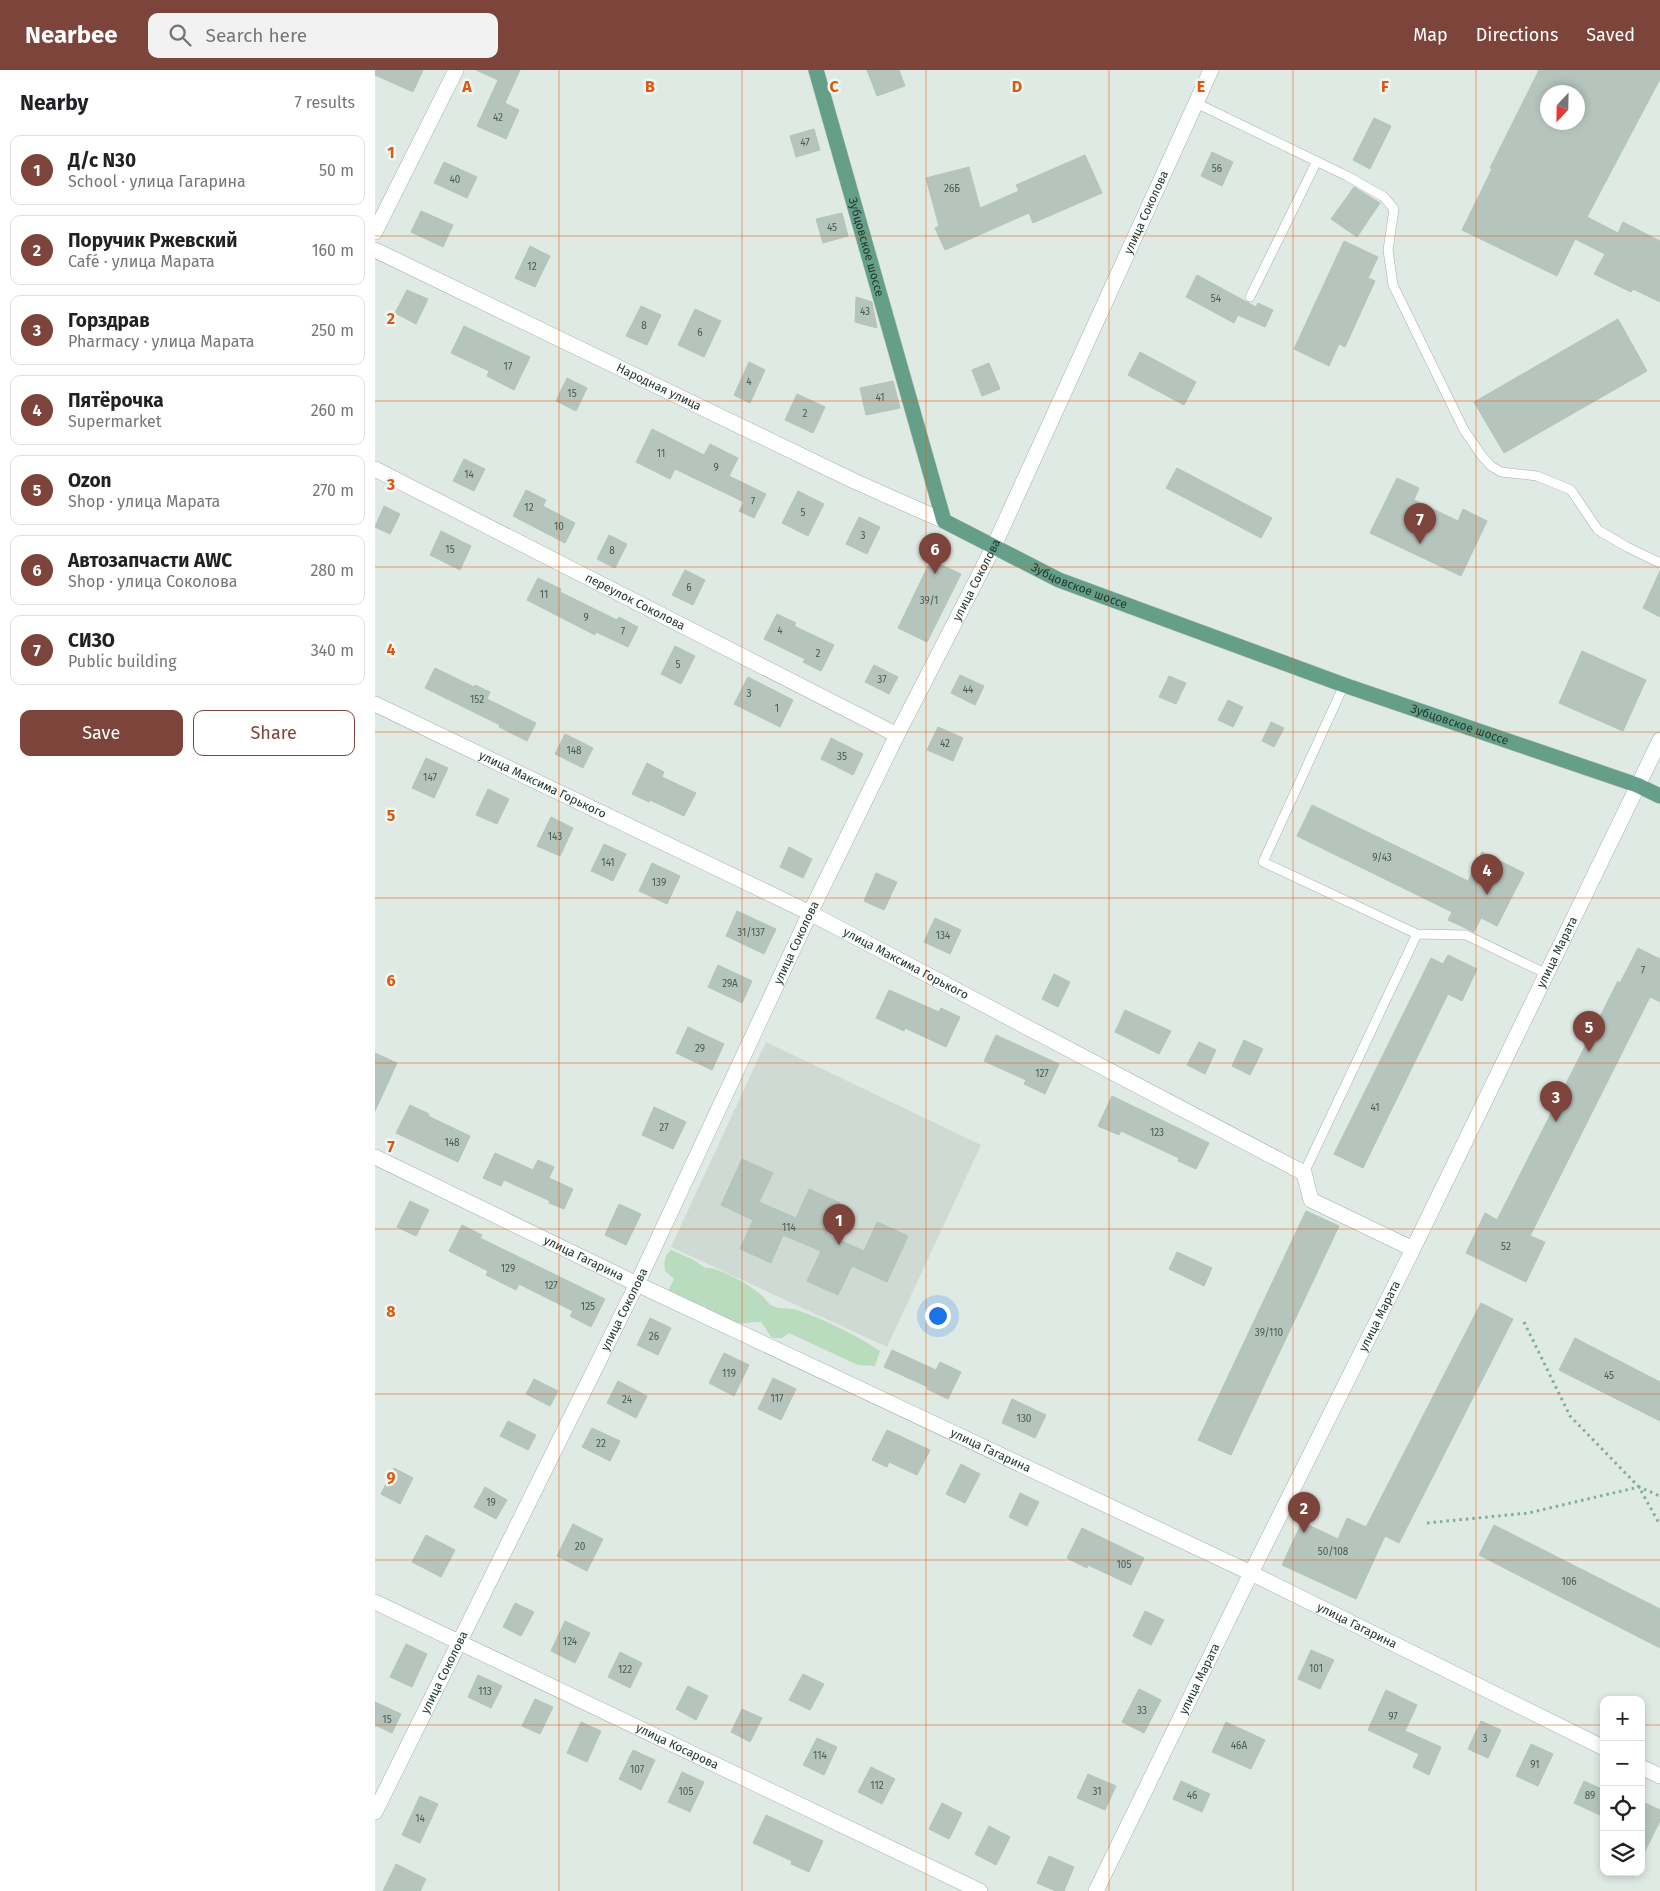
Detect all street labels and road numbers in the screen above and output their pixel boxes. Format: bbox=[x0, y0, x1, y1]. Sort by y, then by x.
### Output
street label: улица Соколова bbox=[1121, 168, 1171, 256]
street label: Зубцовское шоссе bbox=[846, 196, 887, 298]
street label: Народная улица bbox=[614, 360, 703, 413]
street label: улица Соколова bbox=[950, 537, 1003, 623]
street label: Зубцовское шоссе bbox=[1029, 560, 1129, 612]
street label: переулок Соколова bbox=[583, 570, 687, 633]
street label: Зубцовское шоссе bbox=[1409, 701, 1510, 748]
street label: улица Максима Горького bbox=[477, 748, 609, 821]
street label: улица Соколова bbox=[771, 899, 822, 987]
street label: улица Марата bbox=[1534, 914, 1580, 990]
street label: улица Максима Горького bbox=[841, 925, 971, 1002]
street label: улица Гагарина bbox=[541, 1233, 626, 1284]
street label: улица Соколова bbox=[598, 1266, 650, 1353]
street label: улица Марата bbox=[1356, 1278, 1403, 1354]
street label: улица Гагарина bbox=[948, 1426, 1033, 1475]
street label: улица Гагарина bbox=[1315, 1600, 1399, 1651]
street label: улица Соколова bbox=[418, 1629, 471, 1716]
street label: улица Марата bbox=[1176, 1641, 1223, 1717]
street label: улица Косарова bbox=[634, 1721, 721, 1772]

